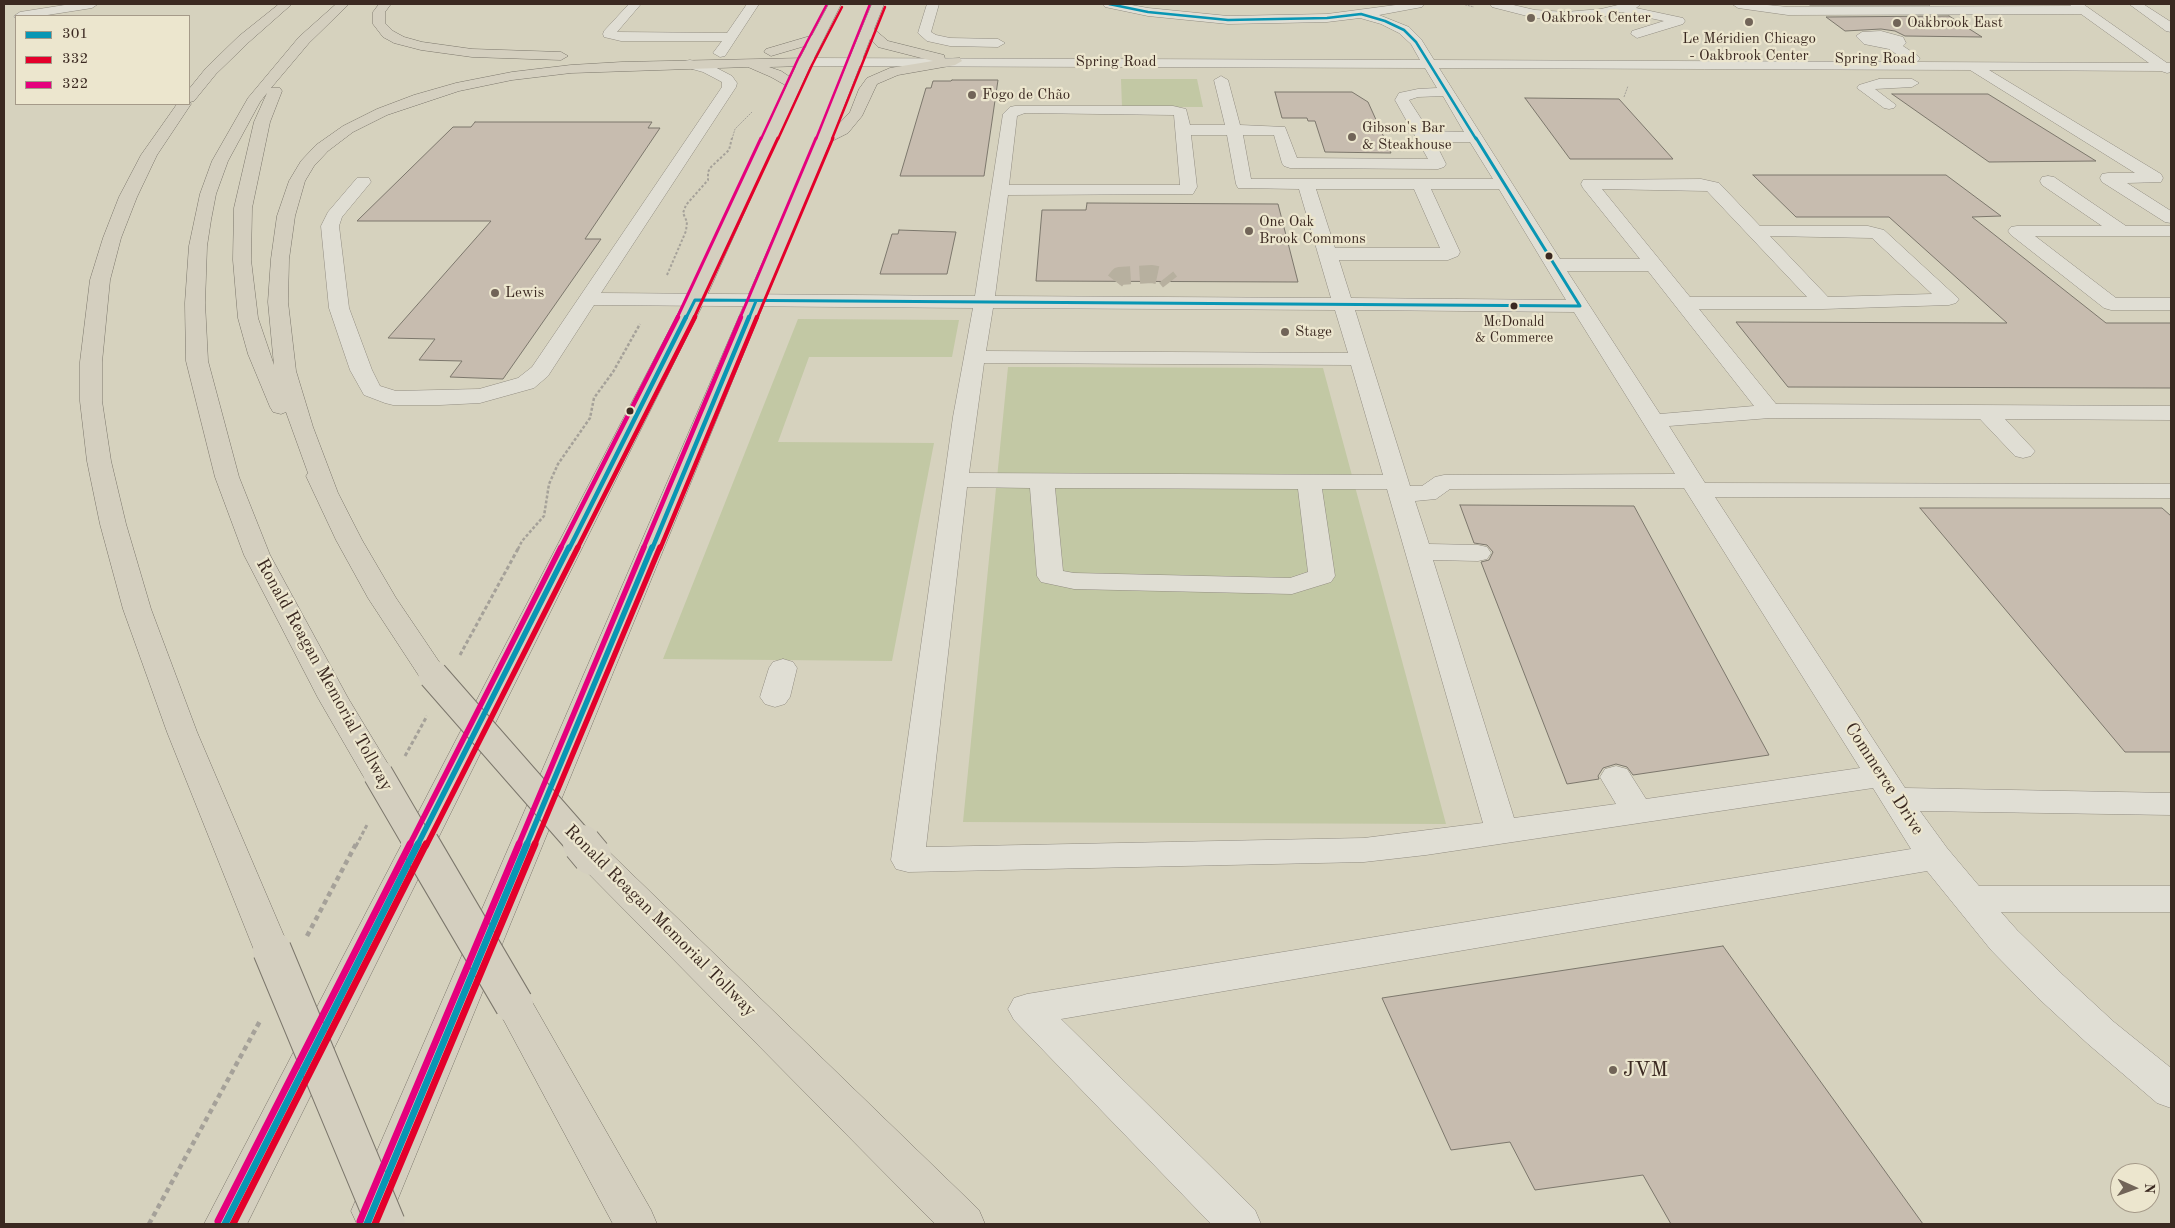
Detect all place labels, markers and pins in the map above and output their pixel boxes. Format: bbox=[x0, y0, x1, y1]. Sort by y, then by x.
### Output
place label: Oakbrook Center bbox=[1541, 9, 1651, 27]
marker: Oakbrook Center bbox=[1525, 12, 1537, 24]
place label: Oakbrook East bbox=[1907, 14, 2003, 32]
marker: Le Méridien Chicago - Oakbrook Center bbox=[1743, 16, 1755, 28]
marker: Oakbrook East bbox=[1891, 17, 1903, 29]
place label: Le Méridien Chicago - Oakbrook Center bbox=[1682, 30, 1816, 65]
place label: Fogo de Chão bbox=[982, 86, 1070, 104]
marker: Fogo de Chão bbox=[966, 89, 978, 101]
place label: Gibson's Bar & Steakhouse bbox=[1362, 119, 1452, 154]
marker: Gibson's Bar & Steakhouse bbox=[1346, 131, 1358, 143]
place label: One Oak Brook Commons bbox=[1259, 213, 1366, 248]
marker: One Oak Brook Commons bbox=[1243, 225, 1255, 237]
unlabelled marker bbox=[1544, 251, 1554, 261]
place label: Lewis bbox=[505, 284, 544, 302]
marker: Lewis bbox=[489, 287, 501, 299]
marker: McDonald & Commerce bbox=[1509, 301, 1519, 311]
place label: McDonald & Commerce bbox=[1475, 314, 1553, 347]
place label: Stage bbox=[1295, 323, 1332, 341]
marker: Stage bbox=[1279, 326, 1291, 338]
unlabelled marker bbox=[625, 406, 635, 416]
place label: JVM bbox=[1623, 1057, 1668, 1083]
marker: JVM bbox=[1607, 1064, 1619, 1076]

